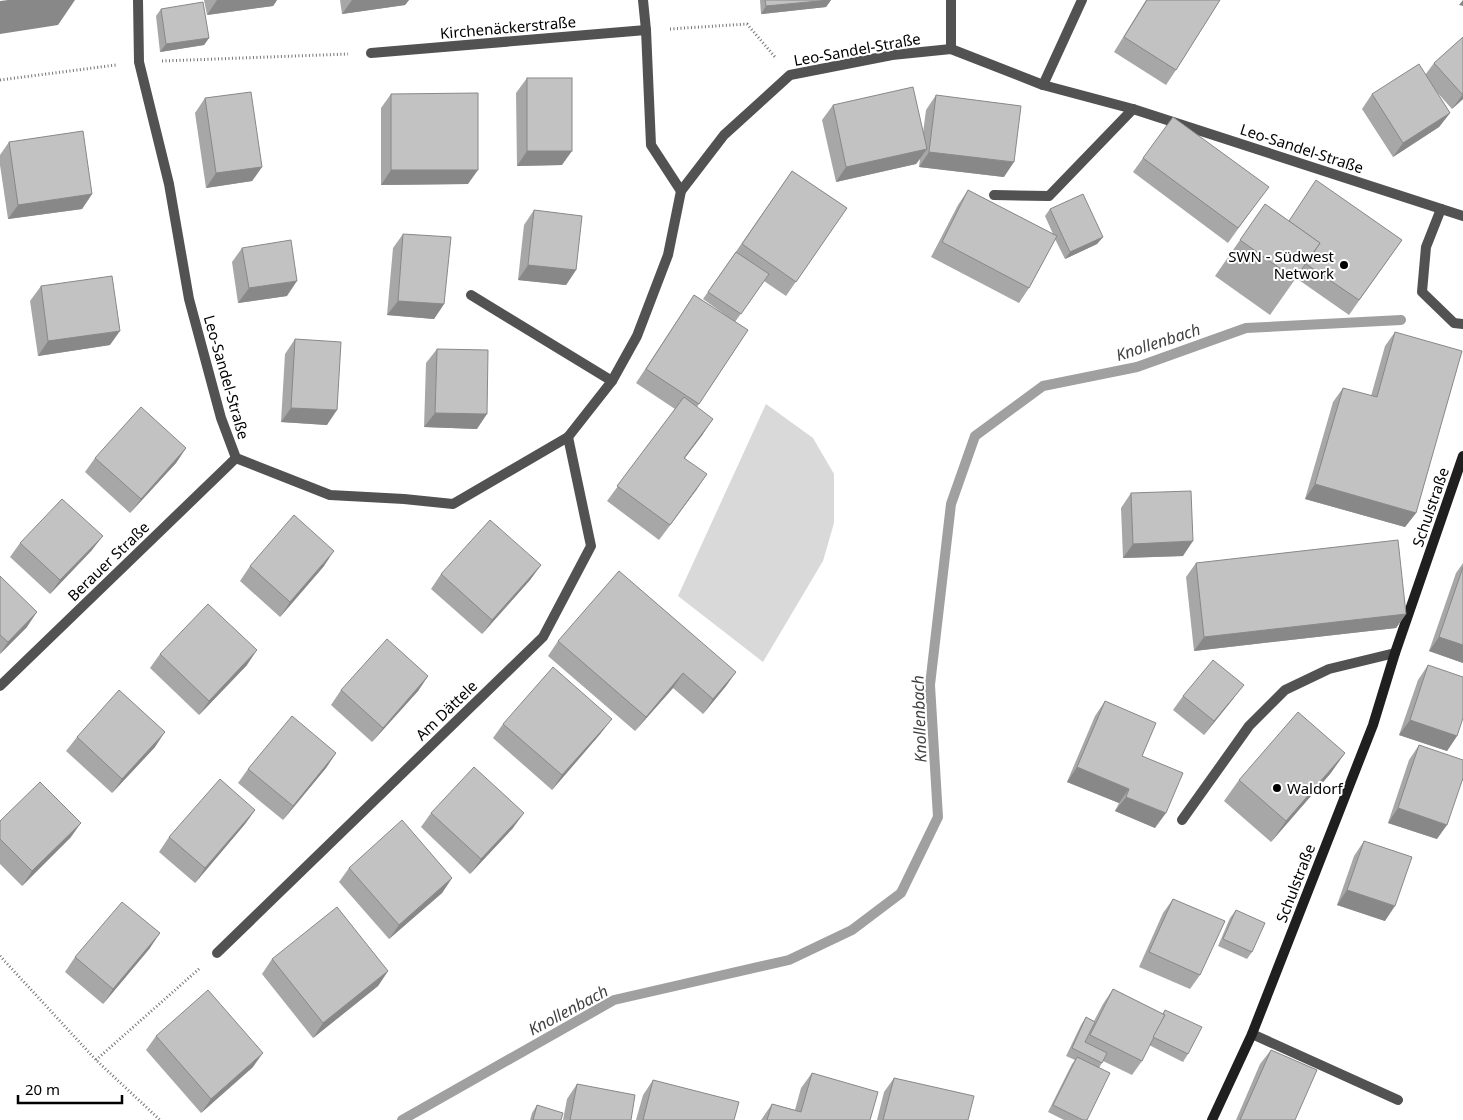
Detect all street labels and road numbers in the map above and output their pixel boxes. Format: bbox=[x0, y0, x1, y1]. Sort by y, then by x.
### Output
street label: Kirchenäckerstraße bbox=[439, 11, 577, 43]
street label: Leo-Sandel-Straße bbox=[792, 28, 922, 70]
street label: Leo-Sandel-Straße bbox=[1238, 119, 1366, 177]
street label: Leo-Sandel-Straße bbox=[200, 313, 254, 441]
street label: Schulstraße bbox=[1407, 465, 1453, 549]
street label: Berauer Straße bbox=[63, 517, 153, 605]
street label: Am Dättele bbox=[411, 676, 481, 744]
street label: Schulstraße bbox=[1271, 841, 1319, 925]

